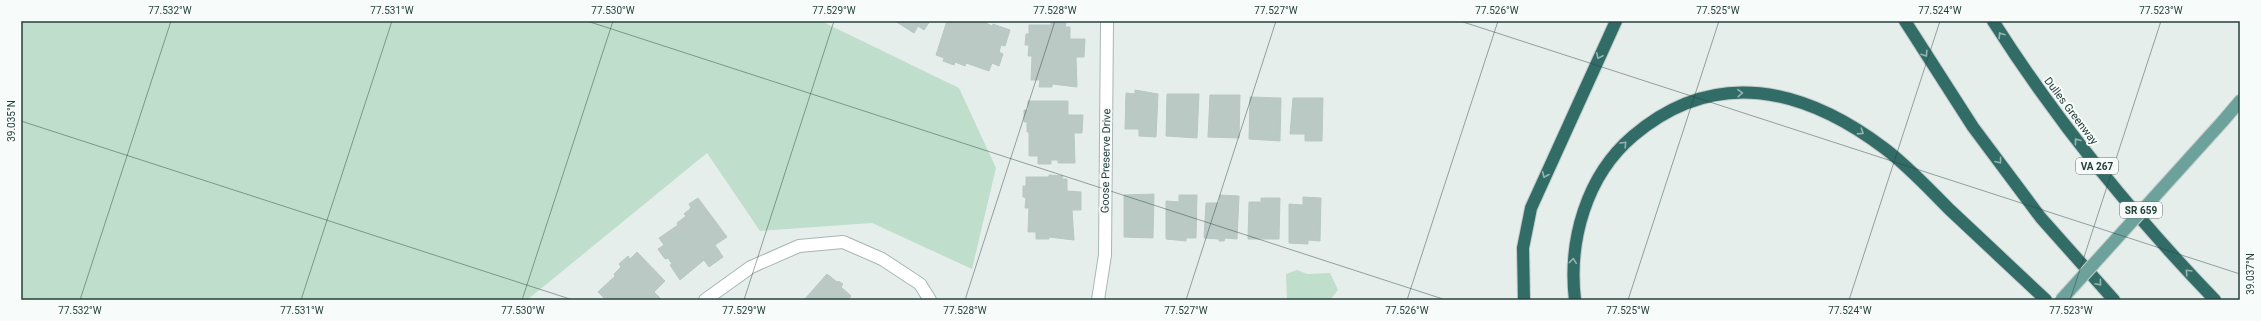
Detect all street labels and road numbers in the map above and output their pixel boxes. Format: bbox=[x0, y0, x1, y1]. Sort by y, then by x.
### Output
street label: Dulles Greenway bbox=[2041, 75, 2101, 148]
street label: Goose Preserve Drive bbox=[1099, 108, 1113, 213]
road number: VA 267 bbox=[2076, 158, 2118, 174]
road number: SR 659 bbox=[2120, 202, 2162, 218]

